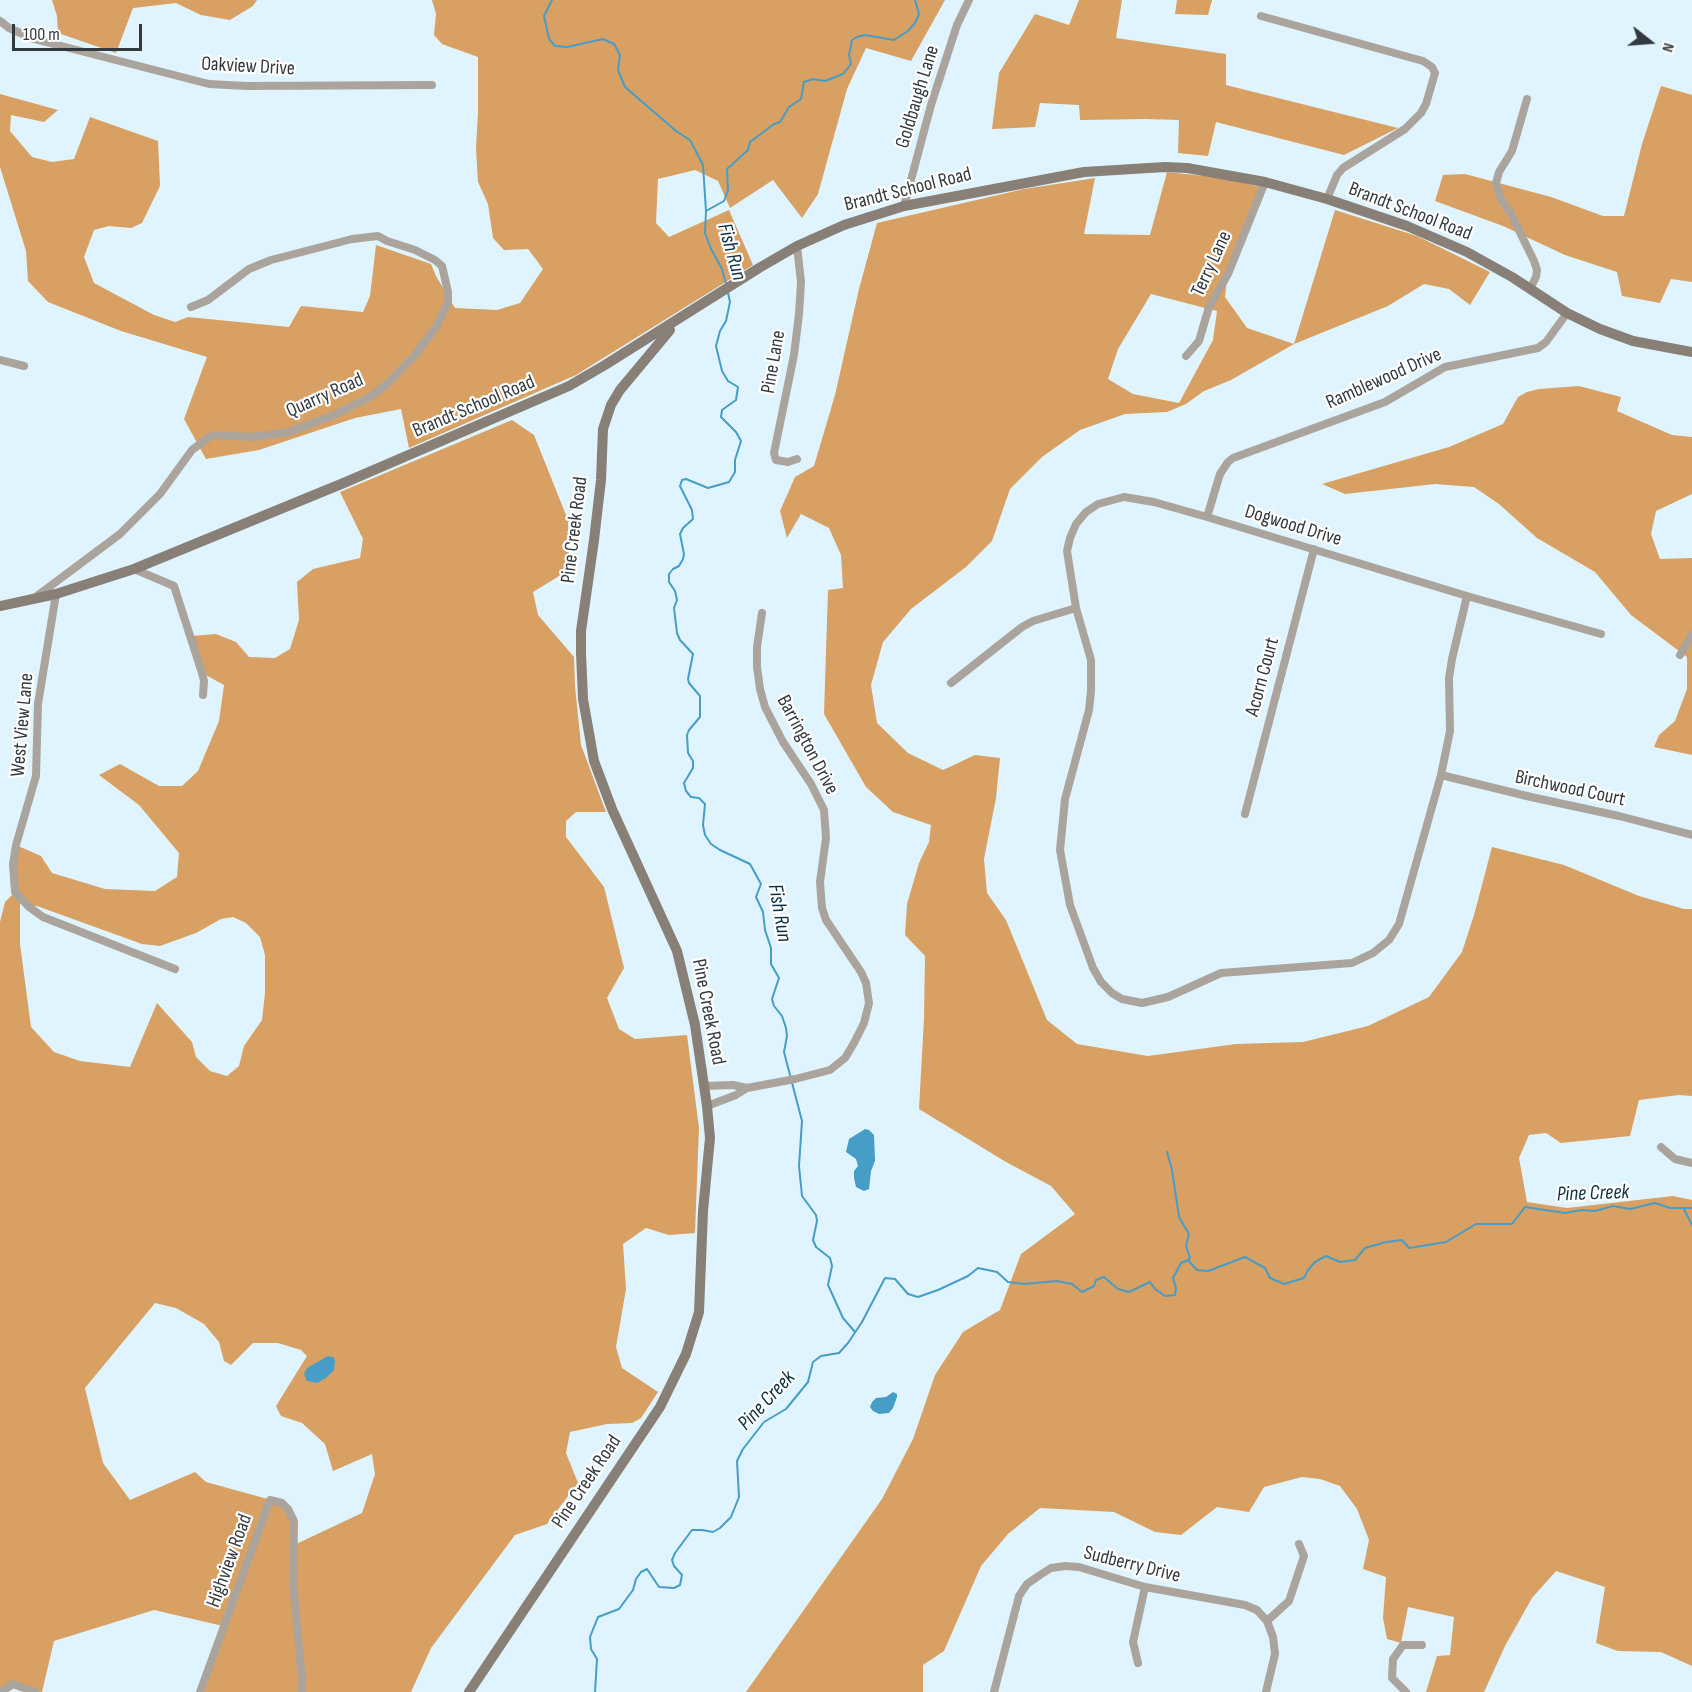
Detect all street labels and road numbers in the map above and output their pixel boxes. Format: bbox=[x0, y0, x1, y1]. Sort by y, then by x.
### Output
street label: Goldbaugh Lane bbox=[891, 43, 945, 151]
street label: Oakview Drive bbox=[201, 53, 295, 81]
street label: Brandt School Road bbox=[842, 163, 974, 217]
street label: Brandt School Road bbox=[1345, 177, 1475, 247]
street label: Terry Lane bbox=[1187, 228, 1237, 300]
street label: Pine Lane bbox=[757, 329, 791, 395]
street label: Ramblewood Drive bbox=[1323, 343, 1445, 415]
street label: Quarry Road bbox=[283, 368, 367, 424]
street label: Brandt School Road bbox=[409, 371, 539, 443]
street label: Pine Creek Road bbox=[557, 475, 593, 585]
street label: Dogwood Drive bbox=[1242, 500, 1344, 552]
street label: Acorn Court bbox=[1241, 635, 1285, 719]
street label: West View Lane bbox=[7, 672, 39, 778]
street label: Barrington Drive bbox=[771, 691, 843, 799]
street label: Birchwood Court bbox=[1513, 766, 1627, 812]
street label: Pine Creek Road bbox=[686, 957, 730, 1067]
street label: Pine Creek Road bbox=[547, 1431, 627, 1533]
street label: Highview Road bbox=[202, 1511, 258, 1611]
street label: Sudberry Drive bbox=[1081, 1541, 1183, 1589]

